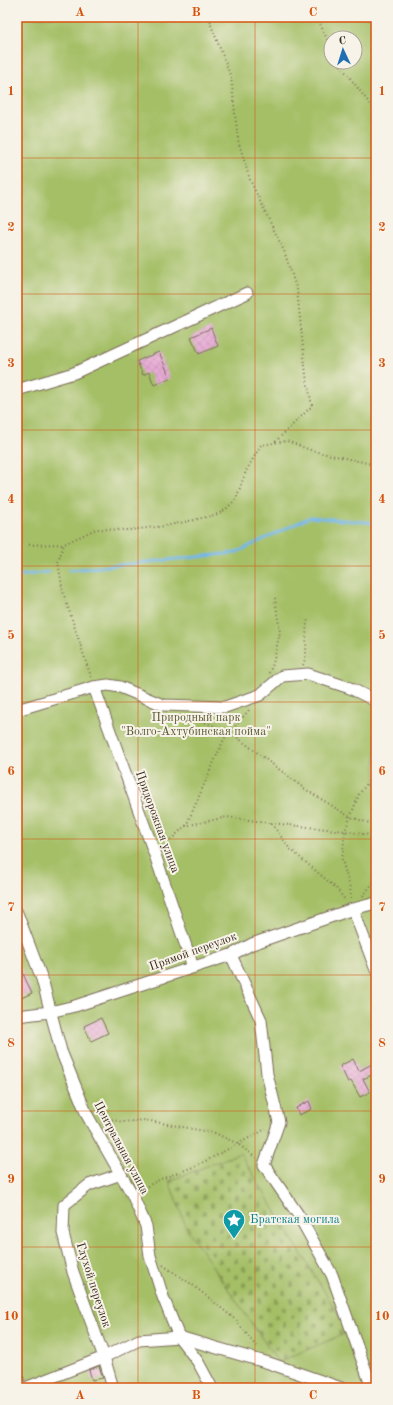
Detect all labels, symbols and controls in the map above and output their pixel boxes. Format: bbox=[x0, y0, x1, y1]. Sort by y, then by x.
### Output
text: A bbox=[75, 6, 85, 19]
text: B bbox=[191, 6, 201, 19]
text: C bbox=[309, 6, 317, 19]
north arrow bbox=[323, 30, 363, 70]
text: С bbox=[338, 36, 346, 47]
text: 1 bbox=[7, 85, 15, 98]
text: 1 bbox=[378, 85, 386, 98]
text: 2 bbox=[7, 221, 15, 234]
text: 2 bbox=[378, 221, 386, 234]
text: 3 bbox=[7, 357, 15, 370]
text: 3 bbox=[378, 357, 386, 370]
text: 4 bbox=[7, 493, 15, 506]
text: 4 bbox=[378, 493, 386, 506]
text: 5 bbox=[7, 629, 15, 642]
text: 5 bbox=[378, 629, 386, 642]
park label: Природный парк "Волго-Ахтубинская пойма" bbox=[121, 712, 271, 738]
text: 6 bbox=[7, 765, 15, 778]
text: 6 bbox=[378, 765, 386, 778]
street label: Придорожная улица bbox=[133, 769, 181, 875]
text: 7 bbox=[7, 901, 15, 914]
text: 7 bbox=[378, 901, 386, 914]
street label: Прямой переулок bbox=[148, 931, 238, 973]
text: 8 bbox=[7, 1037, 15, 1050]
text: 8 bbox=[378, 1037, 386, 1050]
street label: Центральная улица bbox=[91, 1100, 151, 1196]
text: 9 bbox=[7, 1173, 15, 1186]
text: 9 bbox=[378, 1173, 386, 1186]
place icon: Братская могила bbox=[221, 1207, 247, 1240]
place label: Братская могила bbox=[250, 1214, 340, 1226]
street label: Глухой переулок bbox=[74, 1241, 112, 1329]
text: 10 bbox=[3, 1310, 19, 1323]
text: 10 bbox=[374, 1310, 390, 1323]
text: A bbox=[75, 1389, 85, 1402]
text: B bbox=[191, 1389, 201, 1402]
text: C bbox=[309, 1389, 317, 1402]

